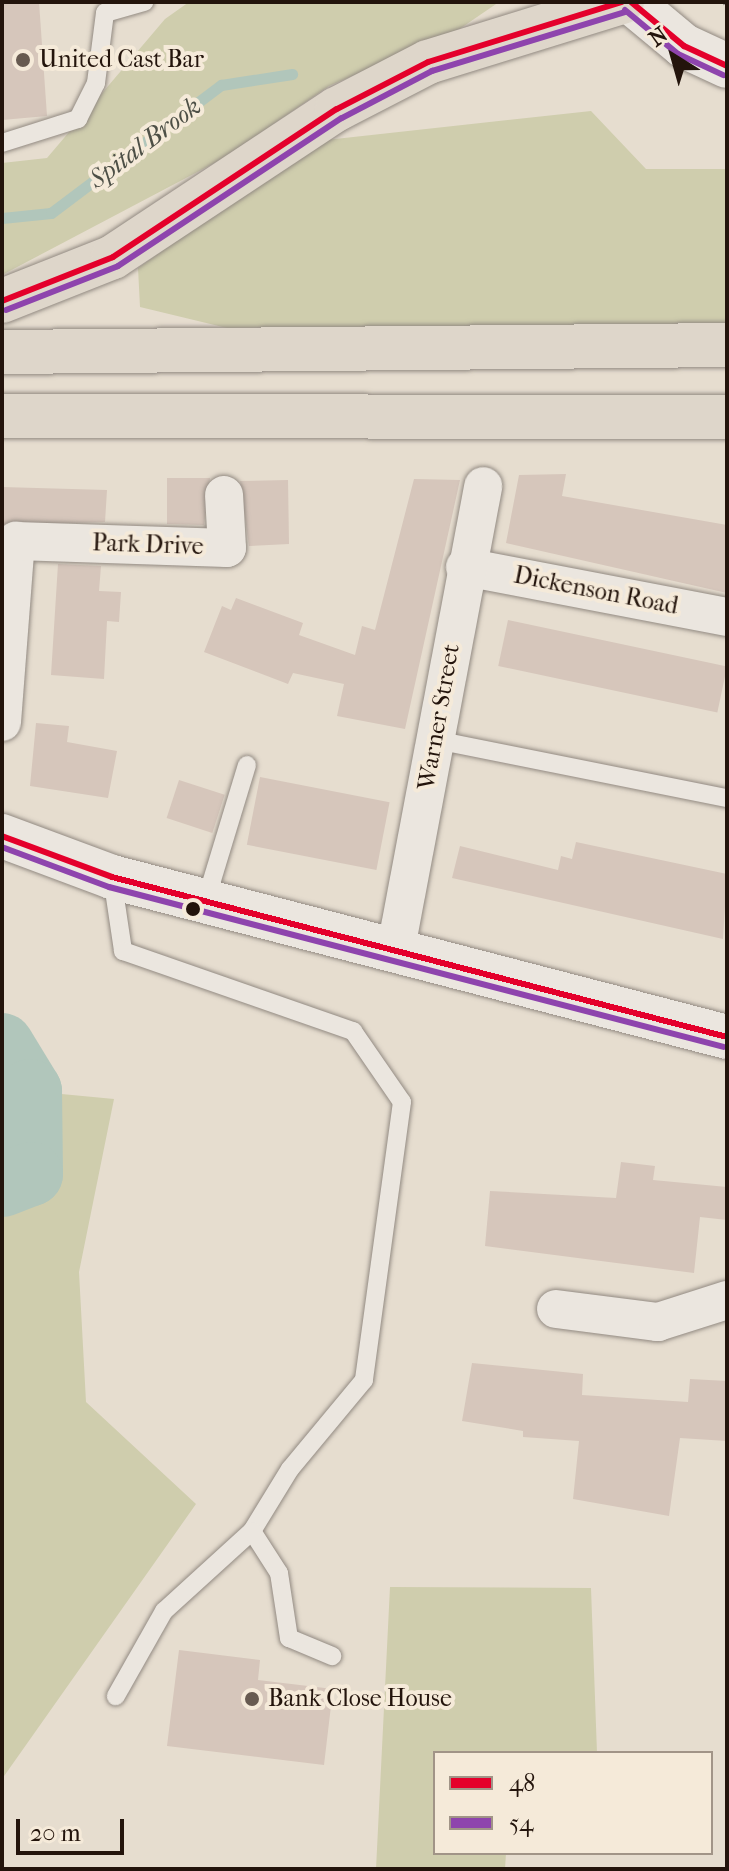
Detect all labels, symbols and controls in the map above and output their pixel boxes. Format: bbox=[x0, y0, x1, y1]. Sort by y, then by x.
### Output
north arrow bbox=[633, 16, 713, 96]
text: N bbox=[644, 21, 673, 52]
place label: United Cast Bar bbox=[39, 46, 204, 74]
marker: United Cast Bar bbox=[14, 51, 32, 69]
water label: Spital Brook bbox=[83, 91, 207, 195]
street label: Park Drive bbox=[92, 529, 204, 561]
street label: Dickenson Road bbox=[511, 561, 681, 621]
street label: Warner Street bbox=[412, 642, 466, 792]
unlabelled marker bbox=[185, 901, 201, 917]
place label: Bank Close House bbox=[268, 1685, 452, 1713]
marker: Bank Close House bbox=[243, 1690, 261, 1708]
legend bbox=[433, 1751, 713, 1855]
text: 48 bbox=[509, 1769, 535, 1797]
scale bar bbox=[20, 1803, 128, 1853]
text: 54 bbox=[509, 1809, 534, 1837]
text: 20 m bbox=[30, 1819, 81, 1847]

